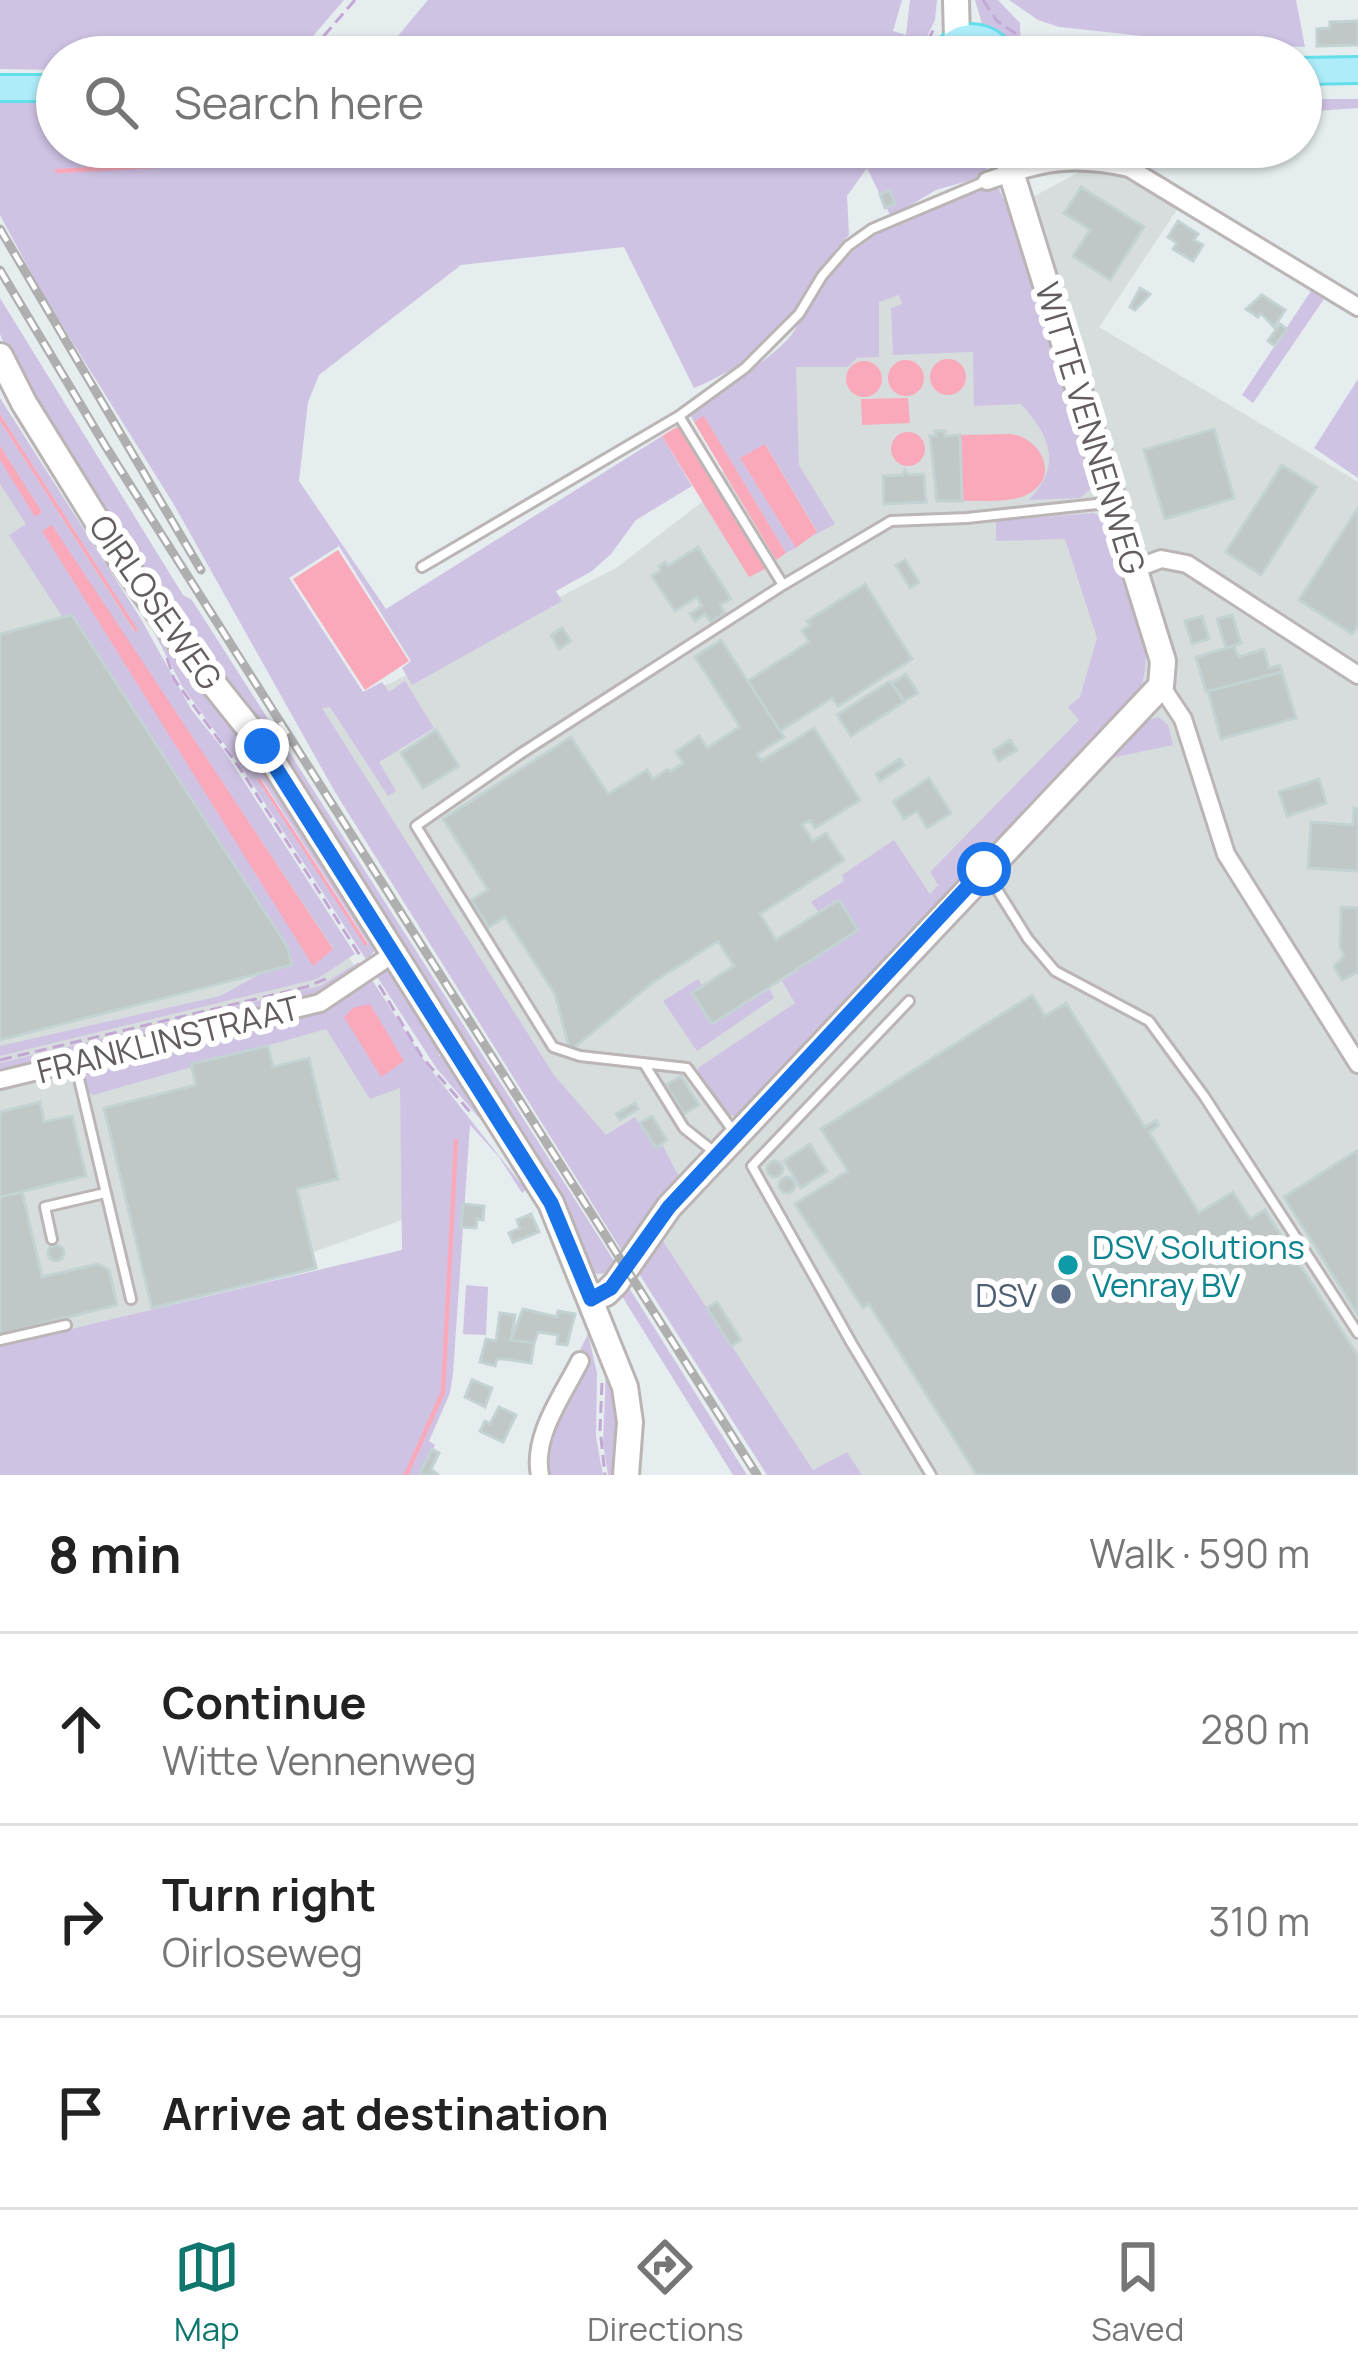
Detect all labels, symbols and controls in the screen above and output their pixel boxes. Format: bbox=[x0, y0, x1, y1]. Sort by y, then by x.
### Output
search box bbox=[36, 36, 1322, 168]
icon: search bbox=[78, 69, 144, 135]
text: Search here bbox=[174, 71, 424, 133]
street label: WITTE VENNENWEG bbox=[1025, 277, 1157, 579]
street label: OIRLOSEWEG bbox=[79, 506, 233, 698]
route end bbox=[235, 719, 289, 773]
route start bbox=[957, 842, 1011, 896]
street label: FRANKLINSTRAAT bbox=[32, 985, 304, 1093]
place label: DSV Solutions Venray BV bbox=[1092, 1224, 1305, 1307]
marker: DSV Solutions Venray BV bbox=[1055, 1252, 1081, 1278]
place label: DSV bbox=[975, 1272, 1037, 1317]
marker: DSV bbox=[1048, 1281, 1074, 1307]
text: 8 min bbox=[48, 1519, 182, 1588]
text: Walk · 590 m bbox=[1089, 1526, 1310, 1580]
text: Continue bbox=[162, 1671, 367, 1733]
icon: ahead bbox=[48, 1696, 114, 1762]
text: 280 m bbox=[1200, 1702, 1310, 1756]
text: Witte Vennenweg bbox=[162, 1733, 476, 1787]
text: Turn right bbox=[162, 1863, 376, 1925]
icon: right bbox=[48, 1888, 114, 1954]
text: 310 m bbox=[1209, 1894, 1310, 1948]
text: Oirloseweg bbox=[162, 1925, 363, 1979]
icon: arrive bbox=[48, 2080, 114, 2146]
text: Arrive at destination bbox=[162, 2082, 609, 2144]
tab: Map bbox=[174, 2234, 240, 2351]
tab: Directions bbox=[587, 2234, 744, 2351]
tab: Saved bbox=[1091, 2234, 1184, 2351]

